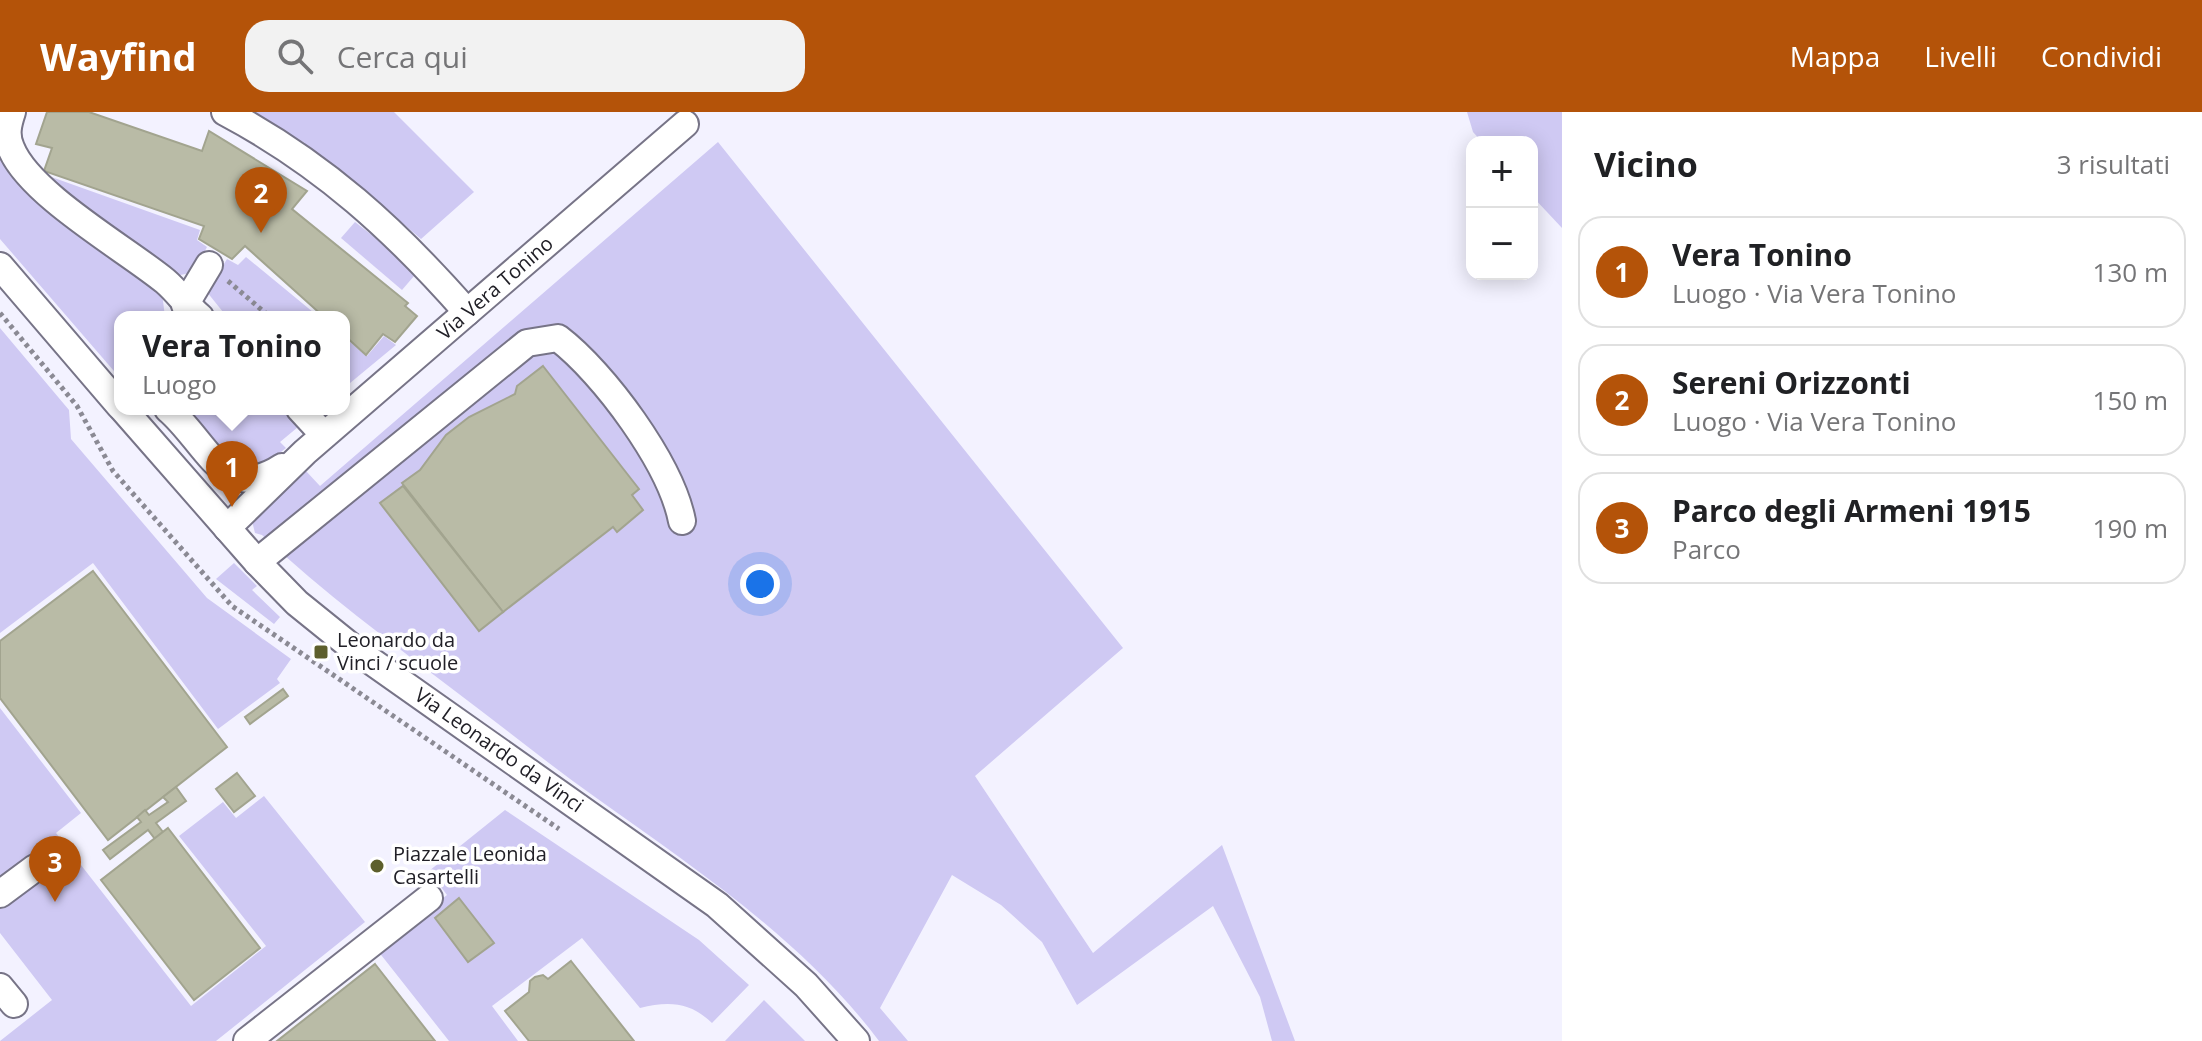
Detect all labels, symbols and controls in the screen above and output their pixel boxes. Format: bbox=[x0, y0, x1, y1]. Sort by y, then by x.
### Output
search box bbox=[245, 20, 805, 92]
text: Wayfind bbox=[40, 30, 197, 82]
icon: search bbox=[273, 34, 317, 78]
text: Cerca qui bbox=[337, 36, 468, 77]
text: Mappa bbox=[1790, 37, 1880, 75]
text: Livelli bbox=[1924, 37, 1997, 75]
text: Condividi bbox=[2041, 37, 2162, 75]
map controls bbox=[1466, 136, 1538, 280]
button: + bbox=[1466, 136, 1538, 208]
text: Vicino bbox=[1594, 141, 1698, 187]
text: 3 risultati bbox=[2057, 146, 2170, 182]
pin: 2 bbox=[235, 167, 287, 233]
button: − bbox=[1466, 208, 1538, 280]
street label: Via Vera Tonino bbox=[431, 230, 558, 346]
text: Vera Tonino bbox=[1672, 234, 1852, 275]
text: 1 bbox=[1615, 254, 1629, 290]
text: 130 m bbox=[2093, 254, 2168, 290]
text: Luogo · Via Vera Tonino bbox=[1672, 275, 1957, 311]
popup bbox=[114, 311, 350, 415]
text: Vera Tonino bbox=[142, 325, 322, 366]
text: Sereni Orizzonti bbox=[1672, 362, 1911, 403]
text: Luogo bbox=[142, 366, 217, 402]
text: 2 bbox=[1615, 382, 1629, 418]
text: 150 m bbox=[2093, 382, 2168, 418]
text: Luogo · Via Vera Tonino bbox=[1672, 403, 1957, 439]
pin: 1 bbox=[206, 441, 258, 507]
text: Parco degli Armeni 1915 bbox=[1672, 490, 2031, 531]
text: 3 bbox=[1615, 510, 1629, 546]
text: 190 m bbox=[2093, 510, 2168, 546]
text: Parco bbox=[1672, 531, 1741, 567]
your location bbox=[740, 564, 780, 604]
place label: Leonardo da Vinci / scuole bbox=[337, 626, 458, 676]
marker: Leonardo da Vinci / scuole bbox=[312, 643, 330, 661]
street label: Via Leonardo da Vinci bbox=[409, 681, 589, 818]
pin: 3 bbox=[29, 836, 81, 902]
place label: Piazzale Leonida Casartelli bbox=[393, 840, 547, 890]
marker: Piazzale Leonida Casartelli bbox=[368, 857, 386, 875]

